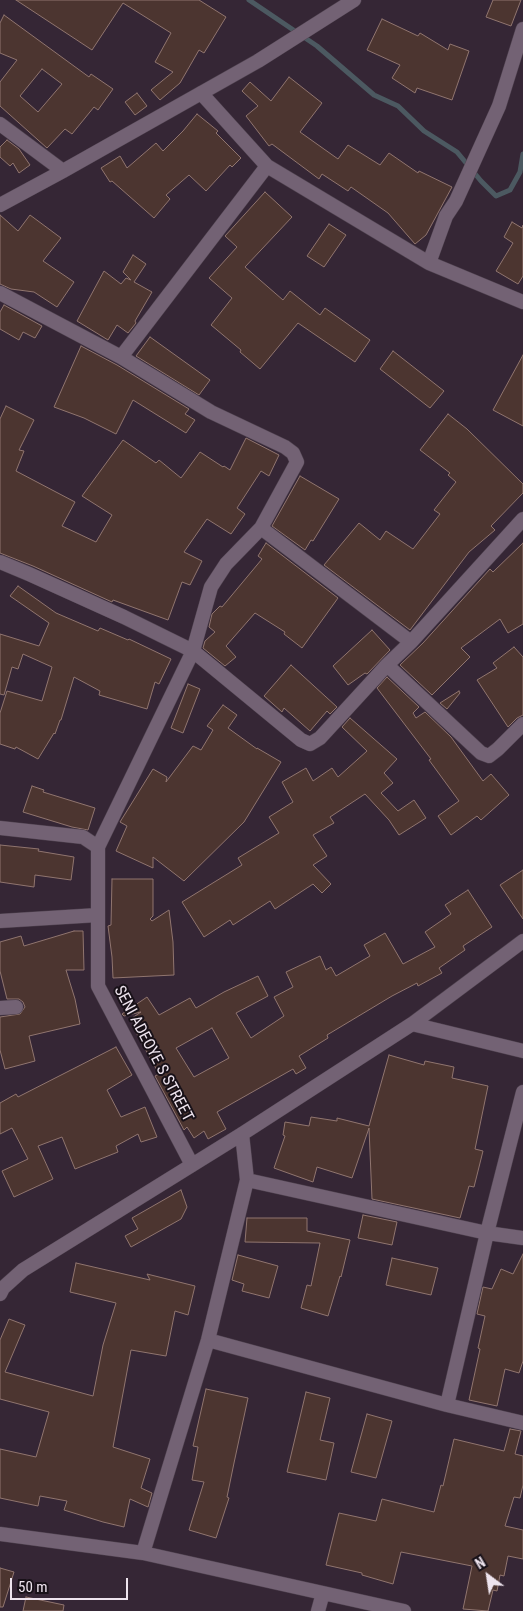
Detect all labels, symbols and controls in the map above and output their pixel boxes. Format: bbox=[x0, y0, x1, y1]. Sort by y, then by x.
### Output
street label: SENI ADEOYE S STREET bbox=[109, 983, 197, 1125]
north arrow bbox=[463, 1551, 513, 1601]
text: N bbox=[472, 1554, 488, 1572]
scale bar bbox=[12, 1568, 130, 1600]
text: 50 m bbox=[18, 1578, 48, 1596]

